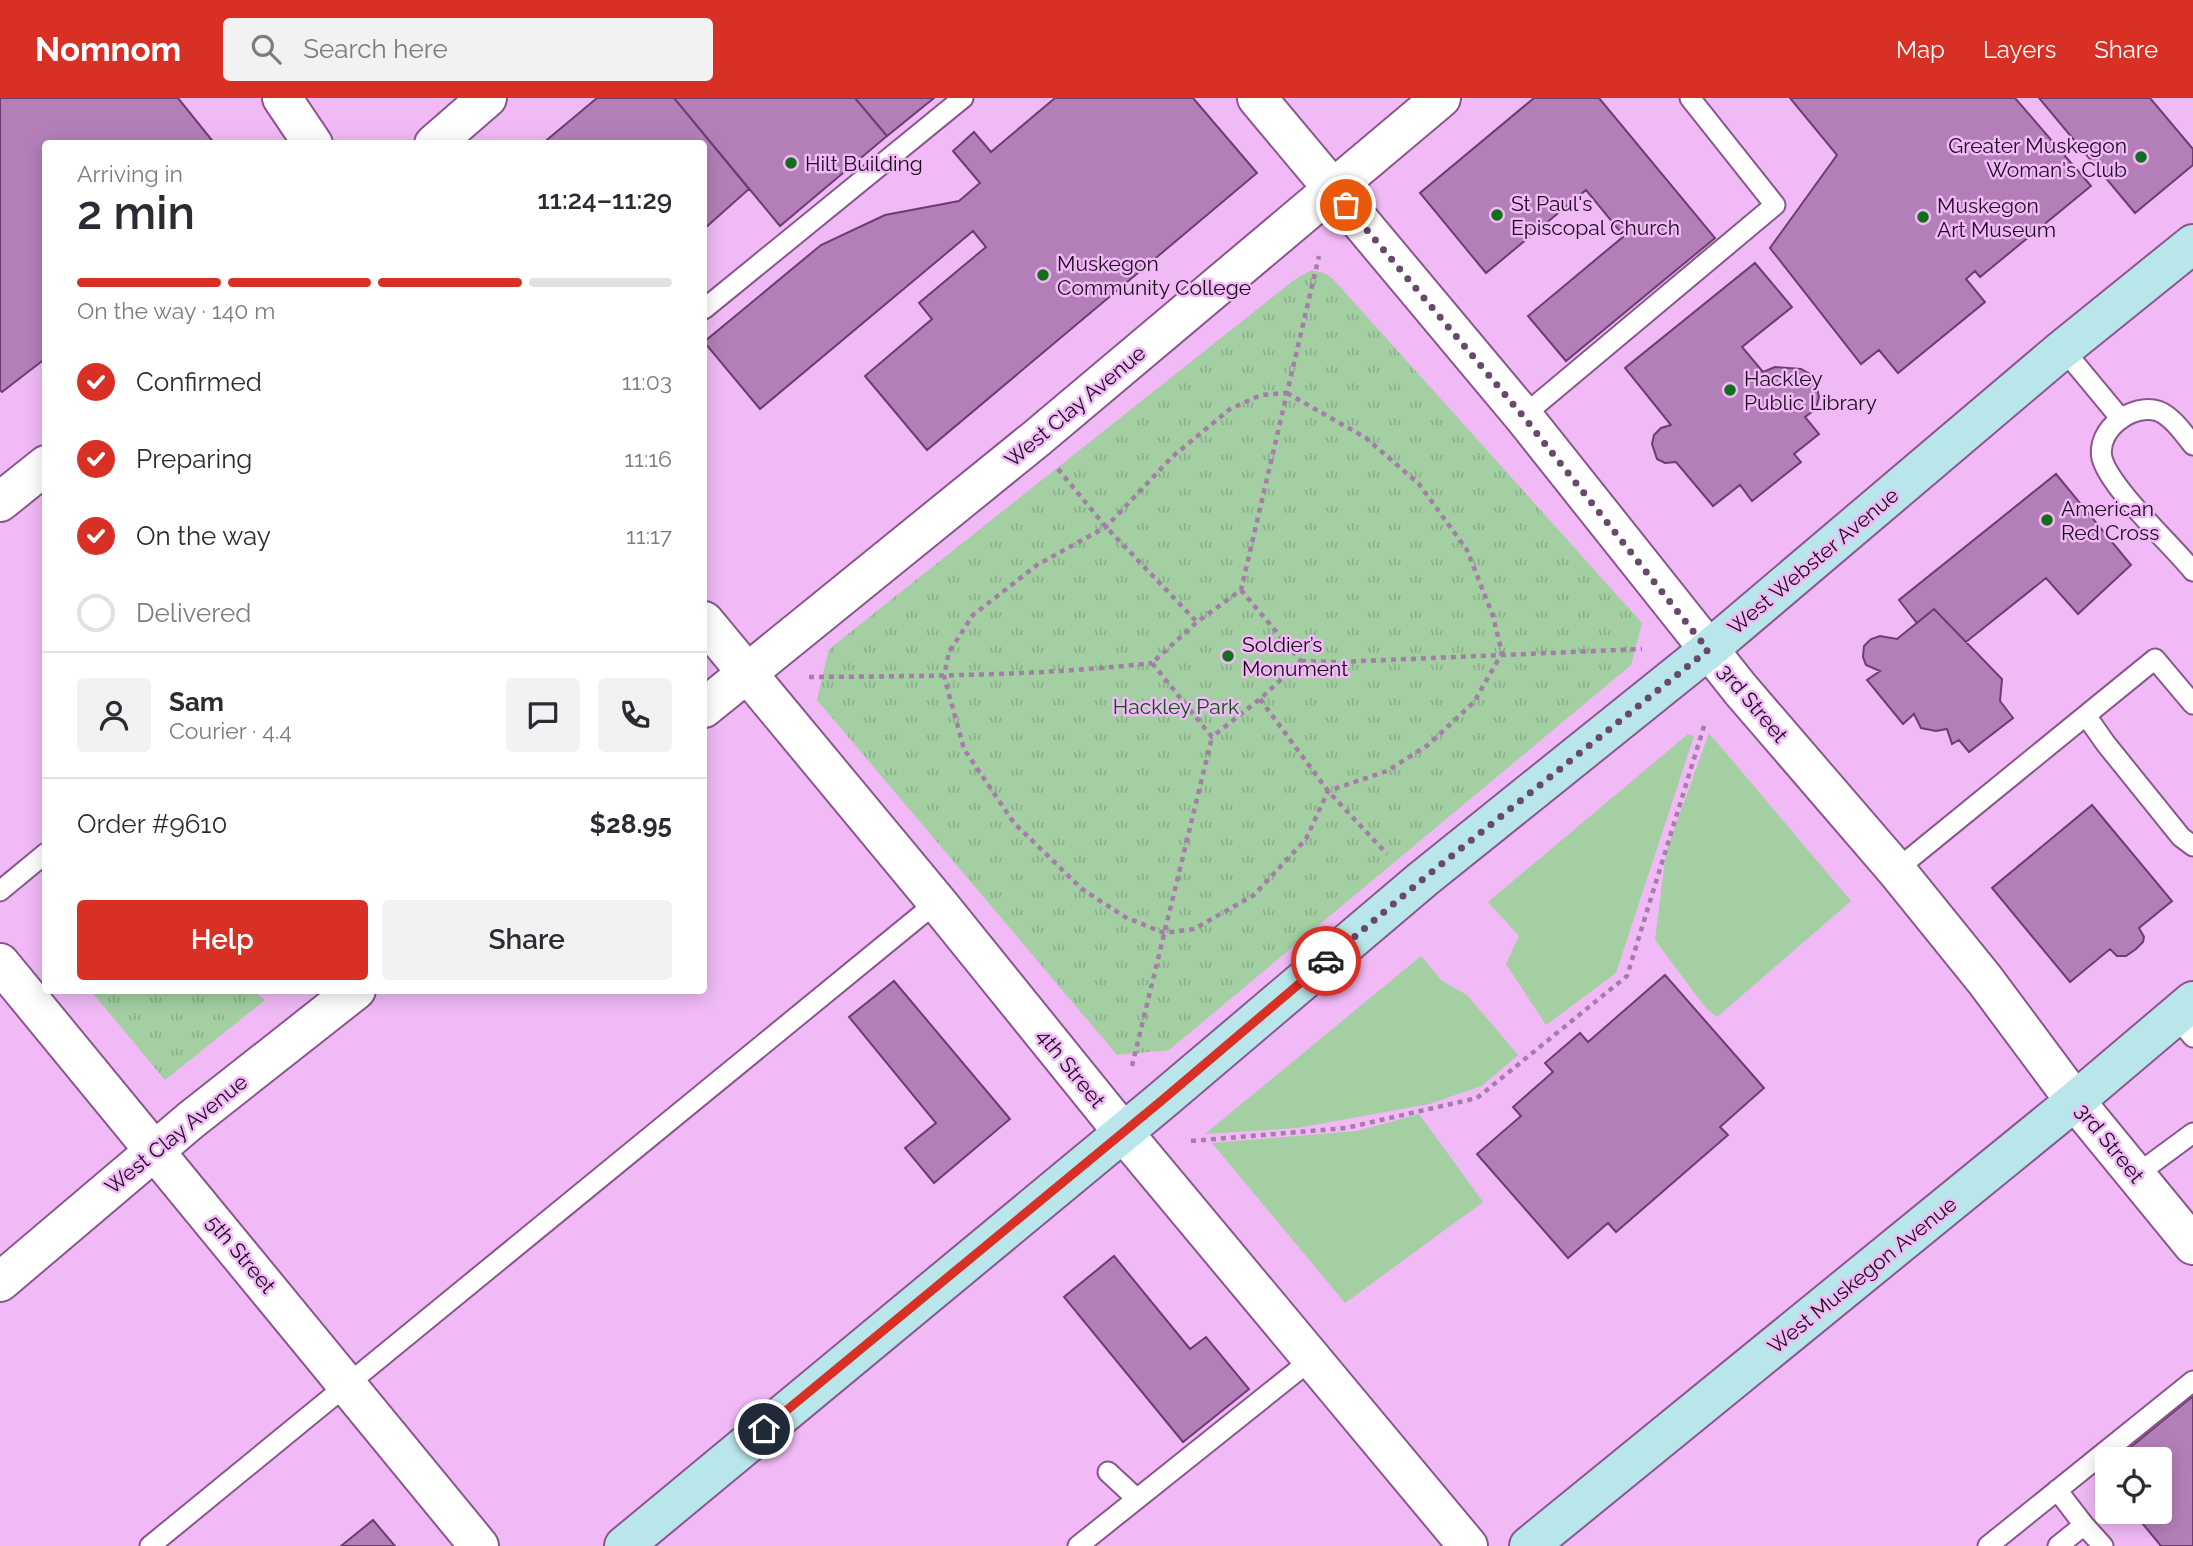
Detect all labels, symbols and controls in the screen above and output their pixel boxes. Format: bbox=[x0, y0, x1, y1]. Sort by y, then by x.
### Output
search box bbox=[223, 18, 713, 81]
text: Nomnom bbox=[35, 30, 181, 69]
icon: search bbox=[247, 30, 285, 68]
text: Search here bbox=[303, 34, 448, 64]
text: Map bbox=[1896, 35, 1945, 64]
text: Layers bbox=[1983, 35, 2056, 64]
text: Share bbox=[2094, 35, 2158, 64]
place label: Greater Muskegon Woman's Club bbox=[1948, 133, 2127, 182]
marker: Greater Muskegon Woman's Club bbox=[2133, 149, 2149, 165]
place label: Hilt Building bbox=[805, 151, 923, 176]
marker: Hilt Building bbox=[783, 155, 799, 171]
text: Arriving in bbox=[77, 160, 183, 187]
pin bbox=[1316, 175, 1376, 235]
text: 11:24–11:29 bbox=[538, 185, 672, 215]
text: 2 min bbox=[77, 186, 195, 240]
icon: bag bbox=[1327, 186, 1365, 224]
place label: St Paul's Episcopal Church bbox=[1511, 191, 1680, 240]
place label: Muskegon Art Museum bbox=[1937, 193, 2056, 242]
marker: St Paul's Episcopal Church bbox=[1489, 207, 1505, 223]
marker: Muskegon Art Museum bbox=[1915, 209, 1931, 225]
place label: Muskegon Community College bbox=[1057, 251, 1251, 300]
marker: Muskegon Community College bbox=[1035, 267, 1051, 283]
text: On the way · 140 m bbox=[77, 297, 275, 324]
street label: West Clay Avenue bbox=[1000, 340, 1150, 472]
icon: check bbox=[77, 363, 115, 401]
place label: Hackley Public Library bbox=[1744, 366, 1877, 415]
text: Confirmed bbox=[136, 367, 262, 397]
text: 11:03 bbox=[622, 368, 672, 395]
marker: Hackley Public Library bbox=[1722, 382, 1738, 398]
icon: check bbox=[77, 440, 115, 478]
text: Preparing bbox=[136, 444, 252, 474]
text: 11:16 bbox=[624, 445, 672, 472]
street label: West Webster Avenue bbox=[1723, 482, 1903, 640]
place label: American Red Cross bbox=[2061, 496, 2159, 545]
marker: American Red Cross bbox=[2039, 512, 2055, 528]
icon: check bbox=[77, 517, 115, 555]
text: On the way bbox=[136, 521, 271, 551]
text: 11:17 bbox=[626, 522, 672, 549]
text: Delivered bbox=[136, 598, 251, 628]
place label: Soldier’s Monument bbox=[1242, 632, 1348, 681]
marker: Soldier’s Monument bbox=[1220, 648, 1236, 664]
street label: 3rd Street bbox=[1713, 659, 1793, 747]
button: person bbox=[77, 678, 151, 752]
button: chat bbox=[506, 678, 580, 752]
button: phone bbox=[598, 678, 672, 752]
text: Sam bbox=[169, 687, 224, 717]
park label: Hackley Park bbox=[1113, 694, 1239, 719]
text: Courier · 4.4 bbox=[169, 717, 292, 744]
text: Order #9610 bbox=[77, 809, 227, 839]
text: $28.95 bbox=[590, 809, 672, 839]
button: Help bbox=[77, 900, 368, 980]
button: Share bbox=[382, 900, 672, 980]
courier bbox=[1291, 926, 1361, 996]
icon: car bbox=[1307, 942, 1345, 980]
street label: 4th Street bbox=[1032, 1023, 1110, 1113]
street label: West Clay Avenue bbox=[100, 1069, 252, 1199]
street label: 3rd Street bbox=[2070, 1098, 2150, 1188]
street label: West Muskegon Avenue bbox=[1763, 1191, 1961, 1359]
street label: 5th Street bbox=[201, 1210, 281, 1298]
pin bbox=[734, 1399, 794, 1459]
icon: home bbox=[745, 1410, 783, 1448]
map controls bbox=[2095, 1447, 2172, 1524]
button: locate bbox=[2095, 1447, 2172, 1524]

